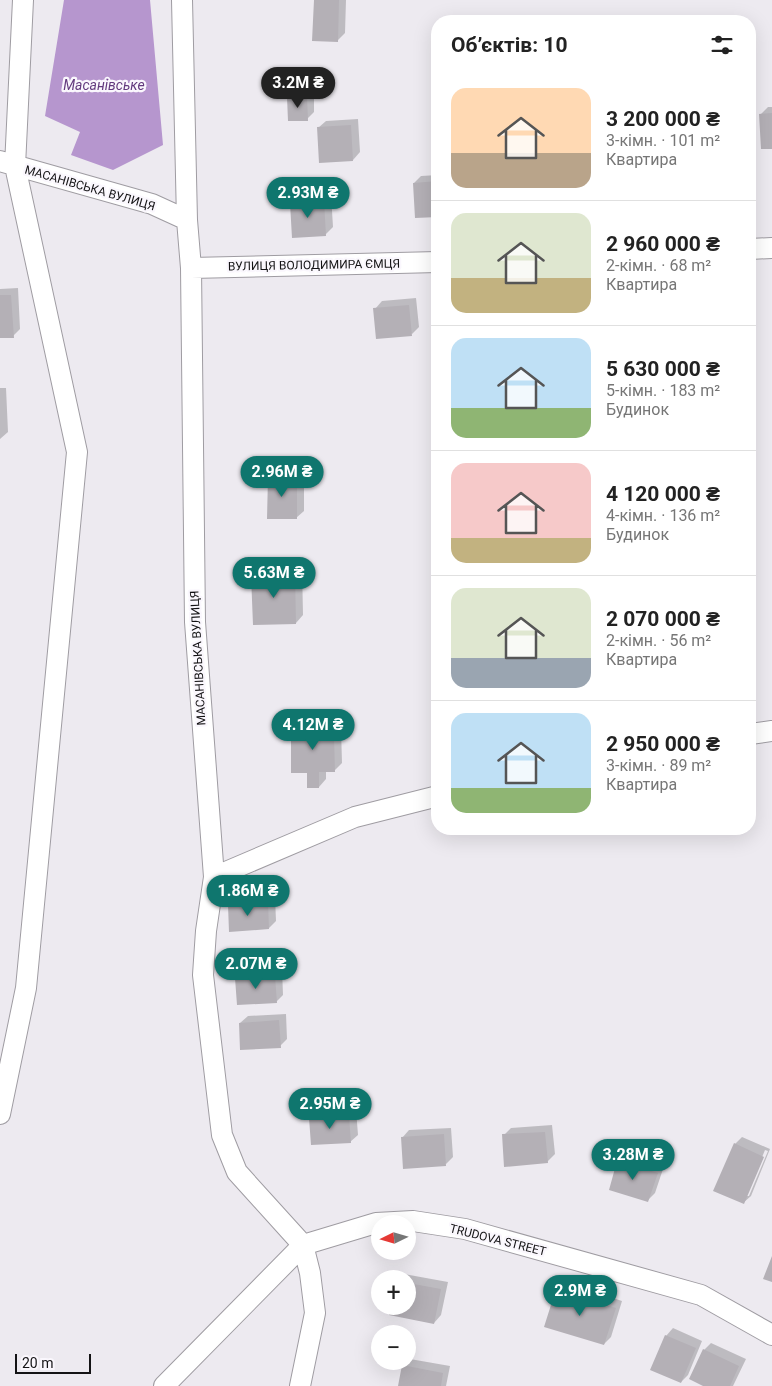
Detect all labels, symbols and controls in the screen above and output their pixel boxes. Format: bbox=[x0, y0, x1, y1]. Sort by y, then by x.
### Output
icon: filters bbox=[708, 31, 736, 59]
text: Об’єктів: 10 bbox=[451, 33, 567, 57]
pin: 3.2M ₴ bbox=[257, 66, 339, 109]
text: 3.2M ₴ bbox=[272, 73, 324, 92]
water label: Масанівське bbox=[63, 77, 145, 93]
text: 3 200 000 ₴ bbox=[606, 107, 720, 131]
icon: home bbox=[491, 108, 551, 168]
text: 3-кімн. · 101 m² bbox=[606, 131, 720, 150]
text: Квартира bbox=[606, 150, 677, 169]
street label: МАСАНІВСЬКА ВУЛИЦЯ bbox=[23, 163, 157, 213]
pin: 2.93M ₴ bbox=[262, 176, 354, 219]
text: 2.93M ₴ bbox=[278, 183, 338, 202]
text: 2 960 000 ₴ bbox=[606, 232, 720, 256]
icon: home bbox=[491, 233, 551, 293]
street label: ВУЛИЦЯ ВОЛОДИМИРА ЄМЦЯ bbox=[228, 256, 400, 274]
text: 2-кімн. · 68 m² bbox=[606, 256, 711, 275]
text: Квартира bbox=[606, 275, 677, 294]
text: 5 630 000 ₴ bbox=[606, 357, 720, 381]
icon: home bbox=[491, 358, 551, 418]
text: 5-кімн. · 183 m² bbox=[606, 381, 720, 400]
text: Будинок bbox=[606, 400, 669, 419]
pin: 2.96M ₴ bbox=[236, 456, 328, 498]
text: 2.96M ₴ bbox=[252, 462, 312, 481]
text: 4 120 000 ₴ bbox=[606, 482, 720, 506]
icon: home bbox=[491, 483, 551, 543]
text: 4-кімн. · 136 m² bbox=[606, 506, 720, 525]
text: Будинок bbox=[606, 525, 669, 544]
pin: 5.63M ₴ bbox=[228, 556, 320, 599]
text: 5.63M ₴ bbox=[244, 563, 304, 582]
street label: МАСАНІВСЬКА ВУЛИЦЯ bbox=[187, 590, 209, 726]
text: 2 070 000 ₴ bbox=[606, 607, 720, 631]
icon: home bbox=[491, 608, 551, 668]
text: 2-кімн. · 56 m² bbox=[606, 631, 711, 650]
text: Квартира bbox=[606, 650, 677, 669]
pin: 4.12M ₴ bbox=[267, 708, 359, 751]
text: 4.12M ₴ bbox=[283, 715, 343, 734]
text: 2 950 000 ₴ bbox=[606, 732, 720, 756]
icon: home bbox=[491, 733, 551, 793]
text: 3-кімн. · 89 m² bbox=[606, 756, 711, 775]
text: Квартира bbox=[606, 775, 677, 794]
pin: 1.86M ₴ bbox=[202, 874, 294, 917]
text: 1.86M ₴ bbox=[218, 881, 278, 900]
pin: 2.07M ₴ bbox=[210, 948, 302, 990]
text: 2.07M ₴ bbox=[226, 954, 286, 973]
pin: 2.95M ₴ bbox=[284, 1088, 376, 1130]
text: 2.95M ₴ bbox=[300, 1094, 360, 1113]
pin: 3.28M ₴ bbox=[587, 1138, 679, 1181]
text: 3.28M ₴ bbox=[603, 1145, 663, 1164]
north arrow bbox=[371, 1215, 416, 1260]
map controls bbox=[371, 1215, 416, 1370]
street label: TRUDOVA STREET bbox=[448, 1221, 548, 1259]
button: + bbox=[371, 1270, 416, 1315]
pin: 2.9M ₴ bbox=[539, 1274, 621, 1317]
text: 2.9M ₴ bbox=[554, 1281, 606, 1300]
button: − bbox=[371, 1325, 416, 1370]
scale bar bbox=[15, 1351, 91, 1374]
text: 20 m bbox=[22, 1355, 54, 1371]

